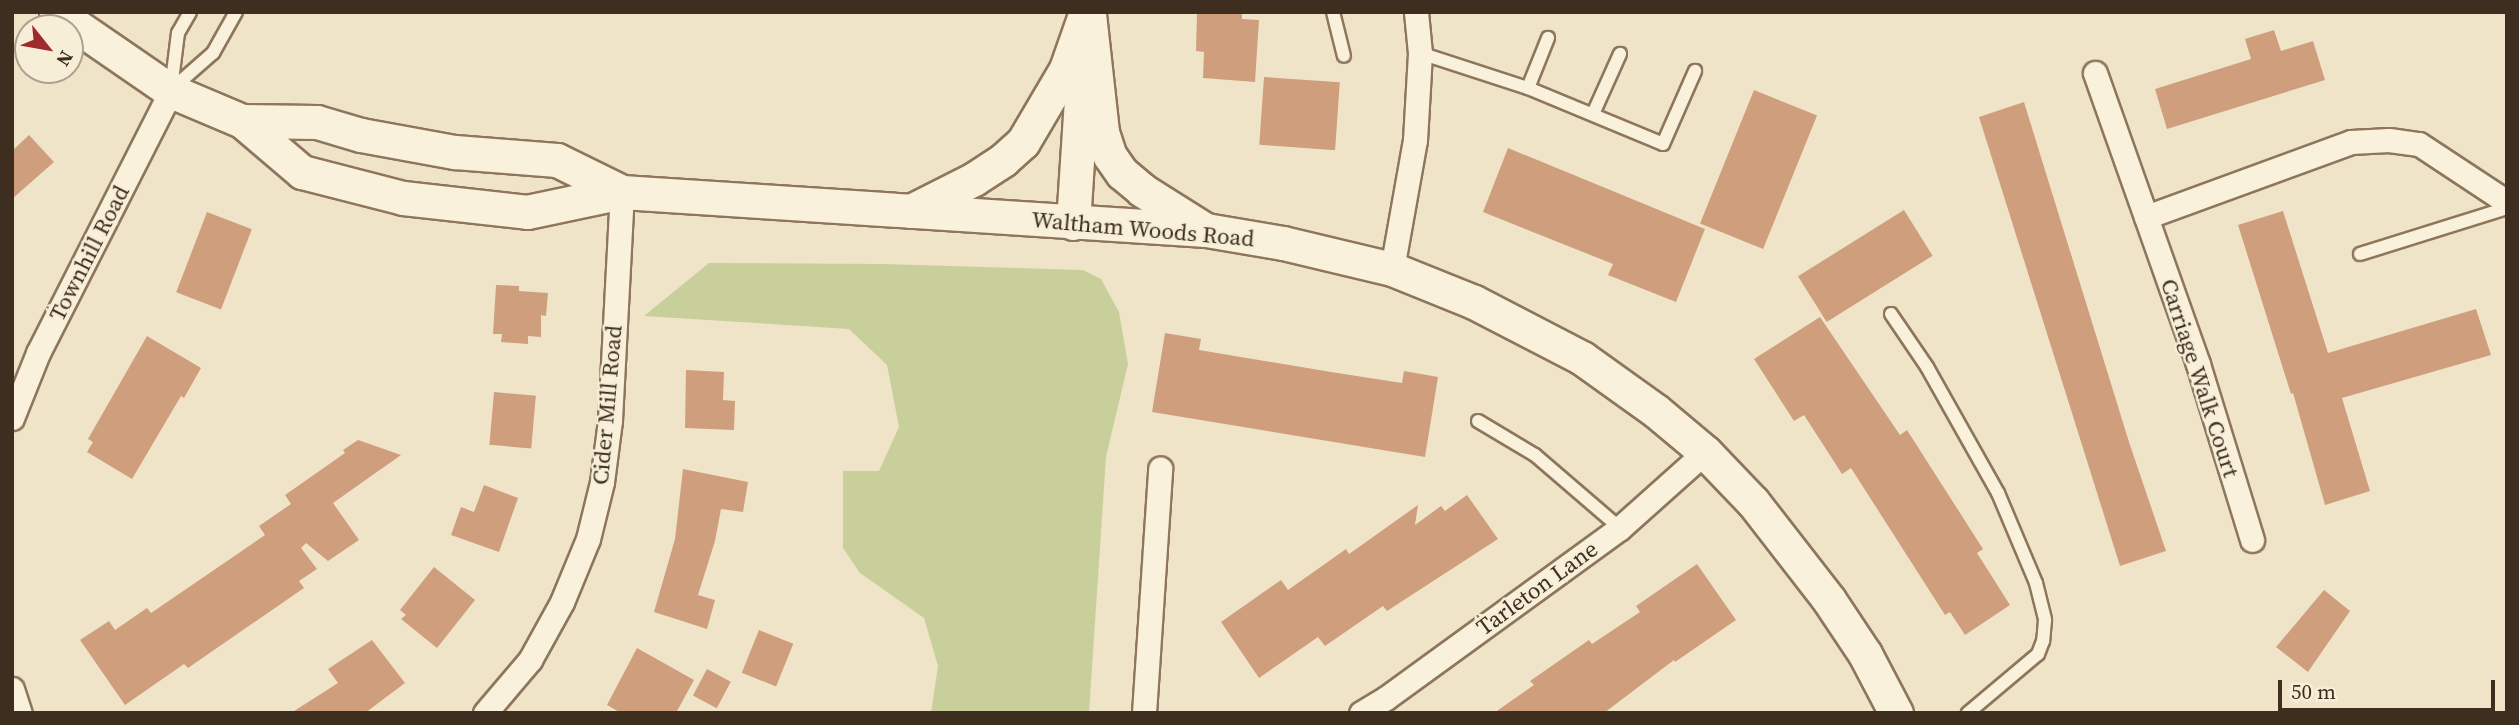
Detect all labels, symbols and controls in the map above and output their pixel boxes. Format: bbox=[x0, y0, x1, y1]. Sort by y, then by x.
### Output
north arrow bbox=[14, 14, 84, 84]
text: N bbox=[51, 46, 80, 71]
street label: Townhill Road bbox=[43, 181, 135, 325]
street label: Waltham Woods Road bbox=[1030, 205, 1256, 253]
street label: Carriage Walk Court bbox=[2155, 275, 2245, 481]
street label: Cider Mill Road bbox=[586, 324, 628, 486]
street label: Tarleton Lane bbox=[1471, 535, 1603, 641]
scale bar bbox=[2281, 666, 2498, 710]
text: 50 m bbox=[2291, 677, 2336, 706]

